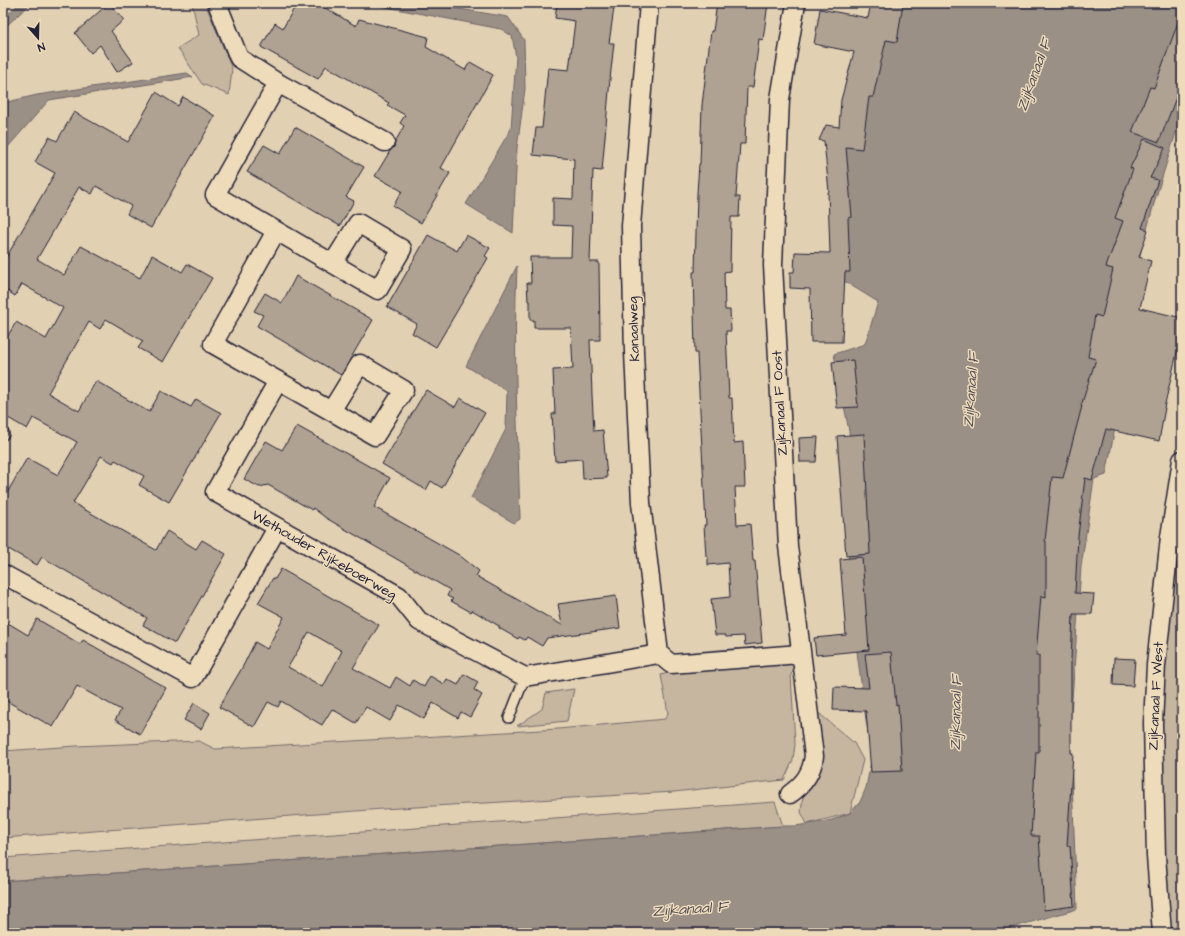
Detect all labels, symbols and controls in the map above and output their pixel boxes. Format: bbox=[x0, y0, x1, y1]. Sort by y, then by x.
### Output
north arrow bbox=[18, 18, 58, 58]
water label: Zijkanaal F bbox=[1011, 34, 1058, 114]
text: N bbox=[35, 39, 47, 55]
street label: Kanaalweg bbox=[623, 296, 645, 362]
street label: Zijkanaal F Oost bbox=[767, 349, 793, 456]
water label: Zijkanaal F bbox=[958, 349, 984, 428]
street label: Wethouder Rijkeboerweg bbox=[248, 505, 400, 605]
street label: Zijkanaal F West bbox=[1143, 641, 1169, 751]
water label: Zijkanaal F bbox=[945, 673, 967, 751]
water label: Zijkanaal F bbox=[652, 896, 731, 922]

